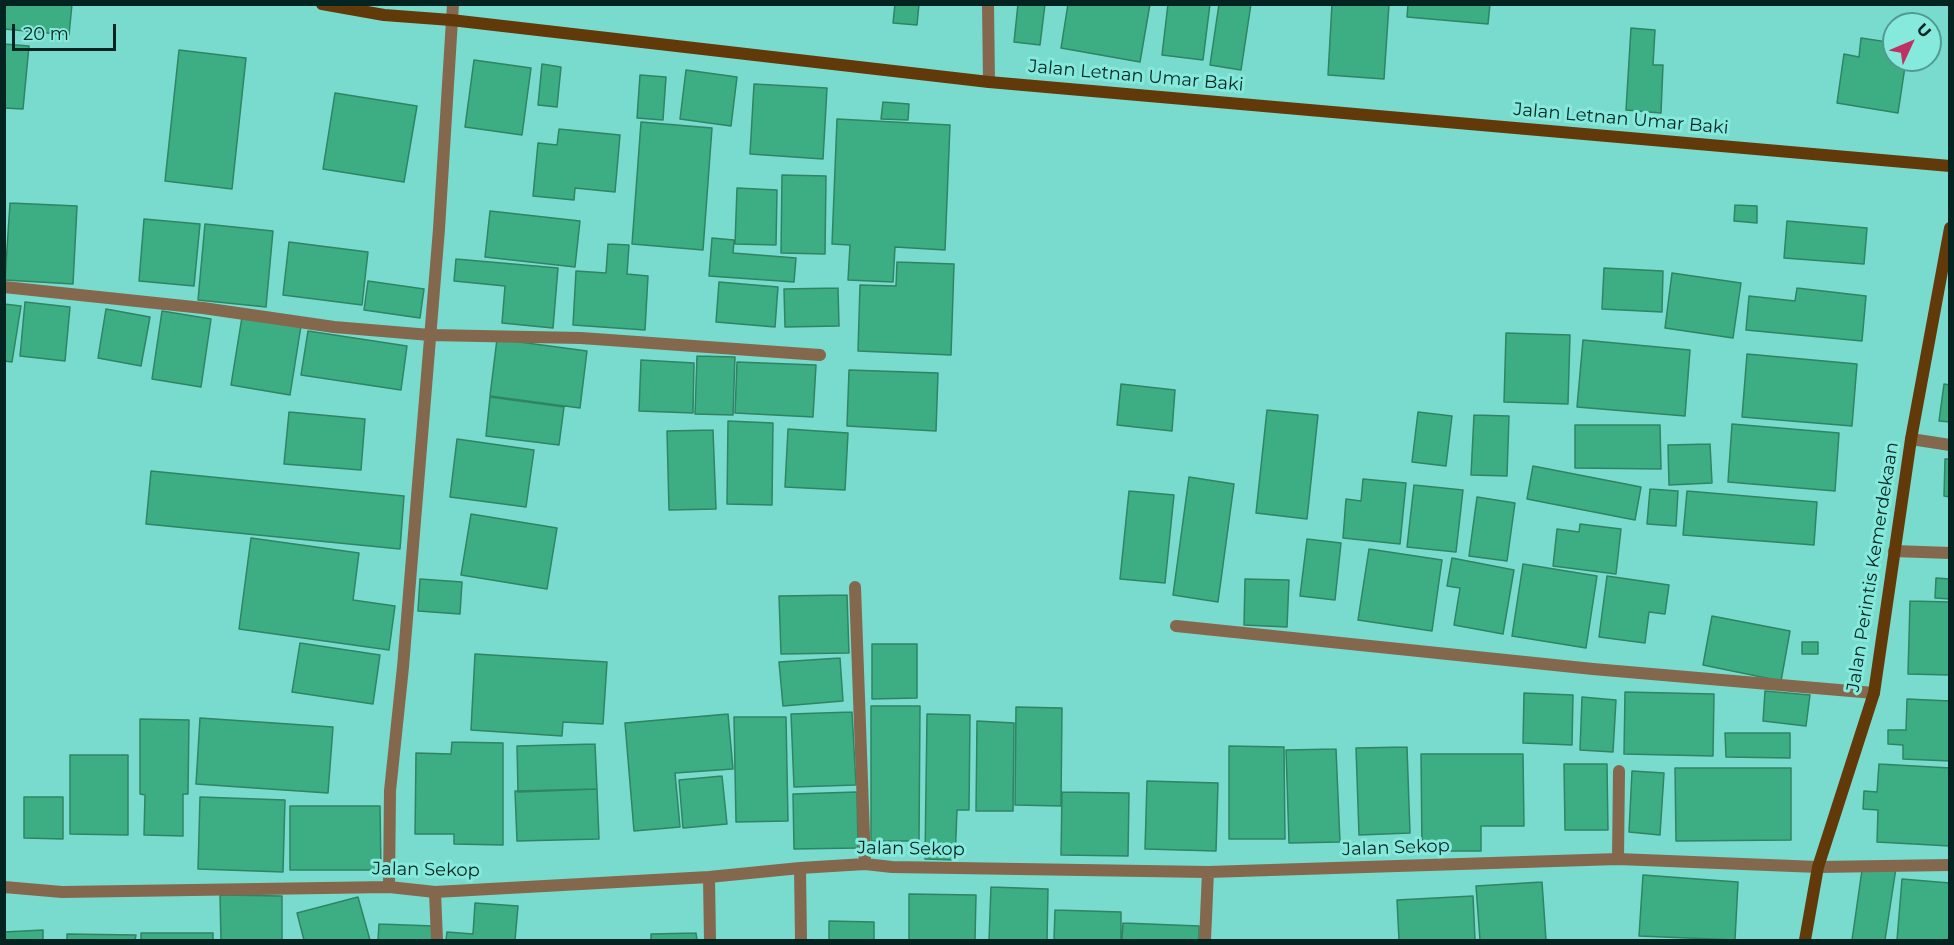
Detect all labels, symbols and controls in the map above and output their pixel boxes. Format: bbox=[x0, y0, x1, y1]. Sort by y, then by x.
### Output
scale bar bbox=[15, 12, 118, 50]
north arrow bbox=[1882, 12, 1942, 72]
text: U bbox=[1913, 19, 1935, 42]
text: 20 m bbox=[23, 23, 69, 45]
street label: Jalan Letnan Umar Baki bbox=[1027, 56, 1245, 96]
street label: Jalan Letnan Umar Baki bbox=[1512, 99, 1730, 139]
street label: Jalan Perintis Kemerdekaan bbox=[1843, 441, 1903, 693]
street label: Jalan Sekop bbox=[1342, 835, 1450, 861]
street label: Jalan Sekop bbox=[857, 837, 965, 861]
street label: Jalan Sekop bbox=[372, 858, 480, 882]

